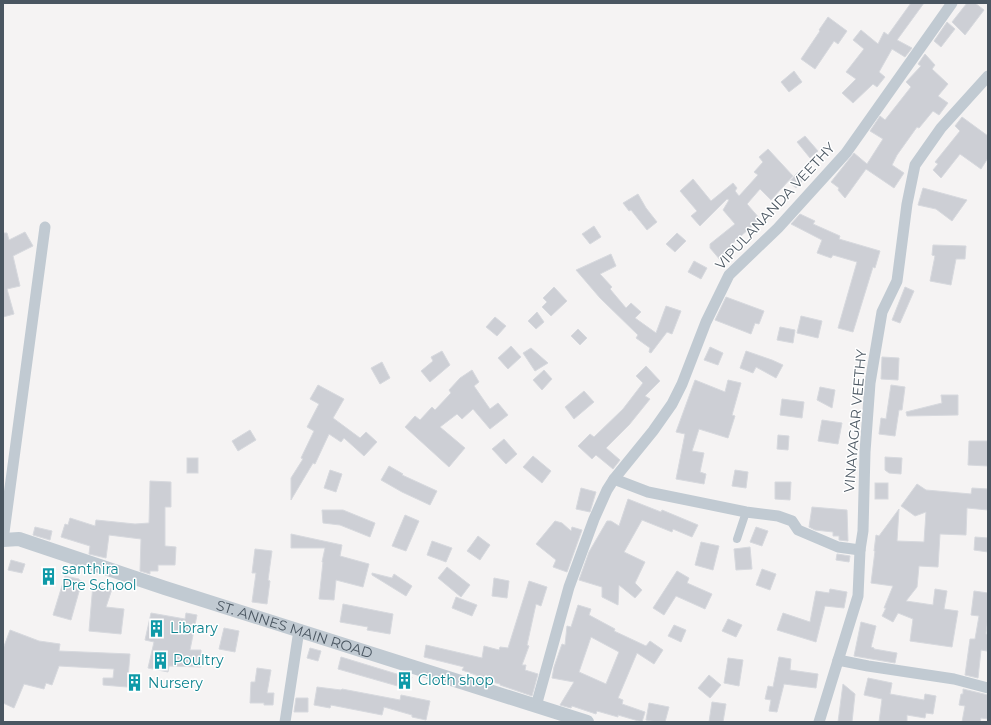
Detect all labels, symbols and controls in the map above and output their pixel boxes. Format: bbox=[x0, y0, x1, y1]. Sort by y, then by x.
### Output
street label: VIPULANANDA VEETHY bbox=[711, 139, 839, 273]
street label: VINAYAGAR VEETHY bbox=[840, 349, 870, 493]
place label: santhira Pre School bbox=[62, 560, 136, 594]
building icon: santhira Pre School bbox=[39, 567, 59, 587]
street label: ST. ANNES MAIN ROAD bbox=[214, 596, 375, 662]
building icon: Library bbox=[147, 618, 167, 638]
place label: Library bbox=[170, 619, 218, 637]
building icon: Poultry bbox=[150, 650, 170, 670]
place label: Poultry bbox=[173, 651, 224, 669]
building icon: Cloth shop bbox=[395, 670, 415, 690]
place label: Cloth shop bbox=[418, 671, 494, 689]
building icon: Nursery bbox=[125, 673, 145, 693]
place label: Nursery bbox=[148, 674, 203, 692]

